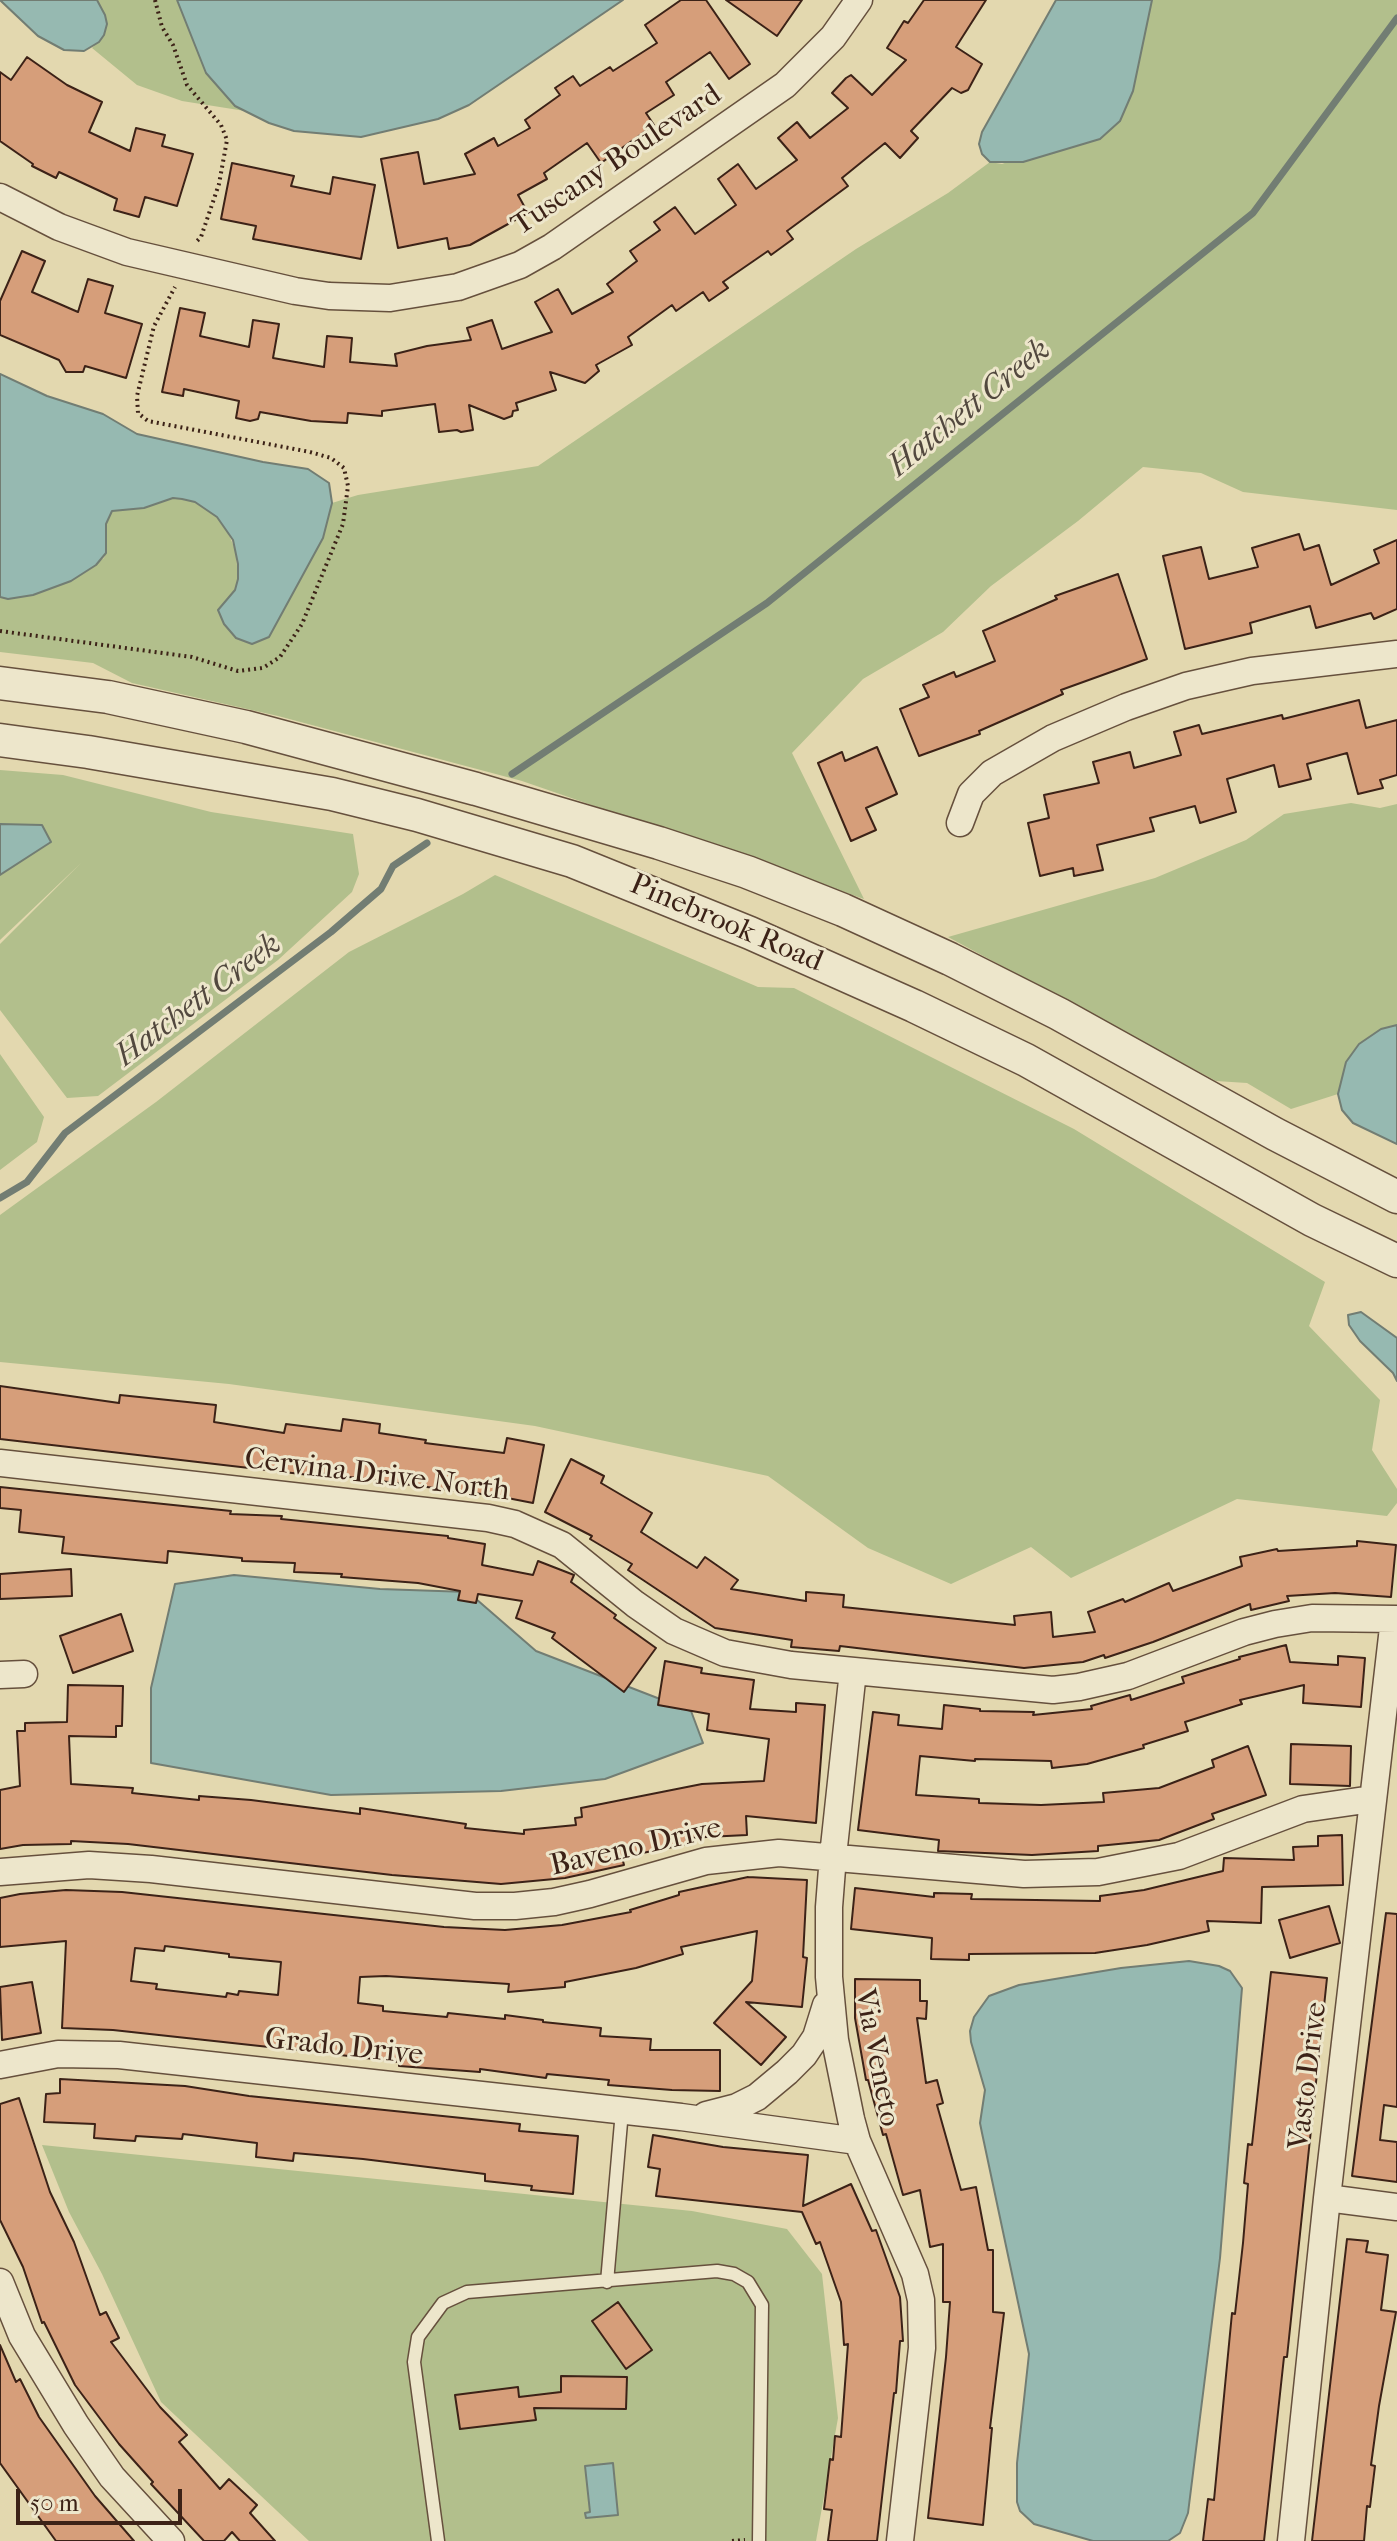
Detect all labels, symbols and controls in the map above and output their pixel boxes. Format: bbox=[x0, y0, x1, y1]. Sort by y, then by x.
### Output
street label: Tuscany Boulevard bbox=[505, 78, 729, 244]
water label: Hatchett Creek bbox=[881, 332, 1059, 486]
street label: Pinebrook Road bbox=[624, 867, 828, 981]
water label: Hatchett Creek bbox=[108, 926, 290, 1076]
street label: Cervina Drive North bbox=[242, 1442, 512, 1510]
street label: Baveno Drive bbox=[547, 1811, 725, 1885]
street label: Via Veneto bbox=[845, 1986, 907, 2130]
street label: Vasto Drive bbox=[1282, 2000, 1336, 2152]
street label: Grado Drive bbox=[263, 2022, 425, 2074]
scale bar bbox=[20, 2473, 186, 2523]
text: 50 m bbox=[30, 2489, 79, 2517]

